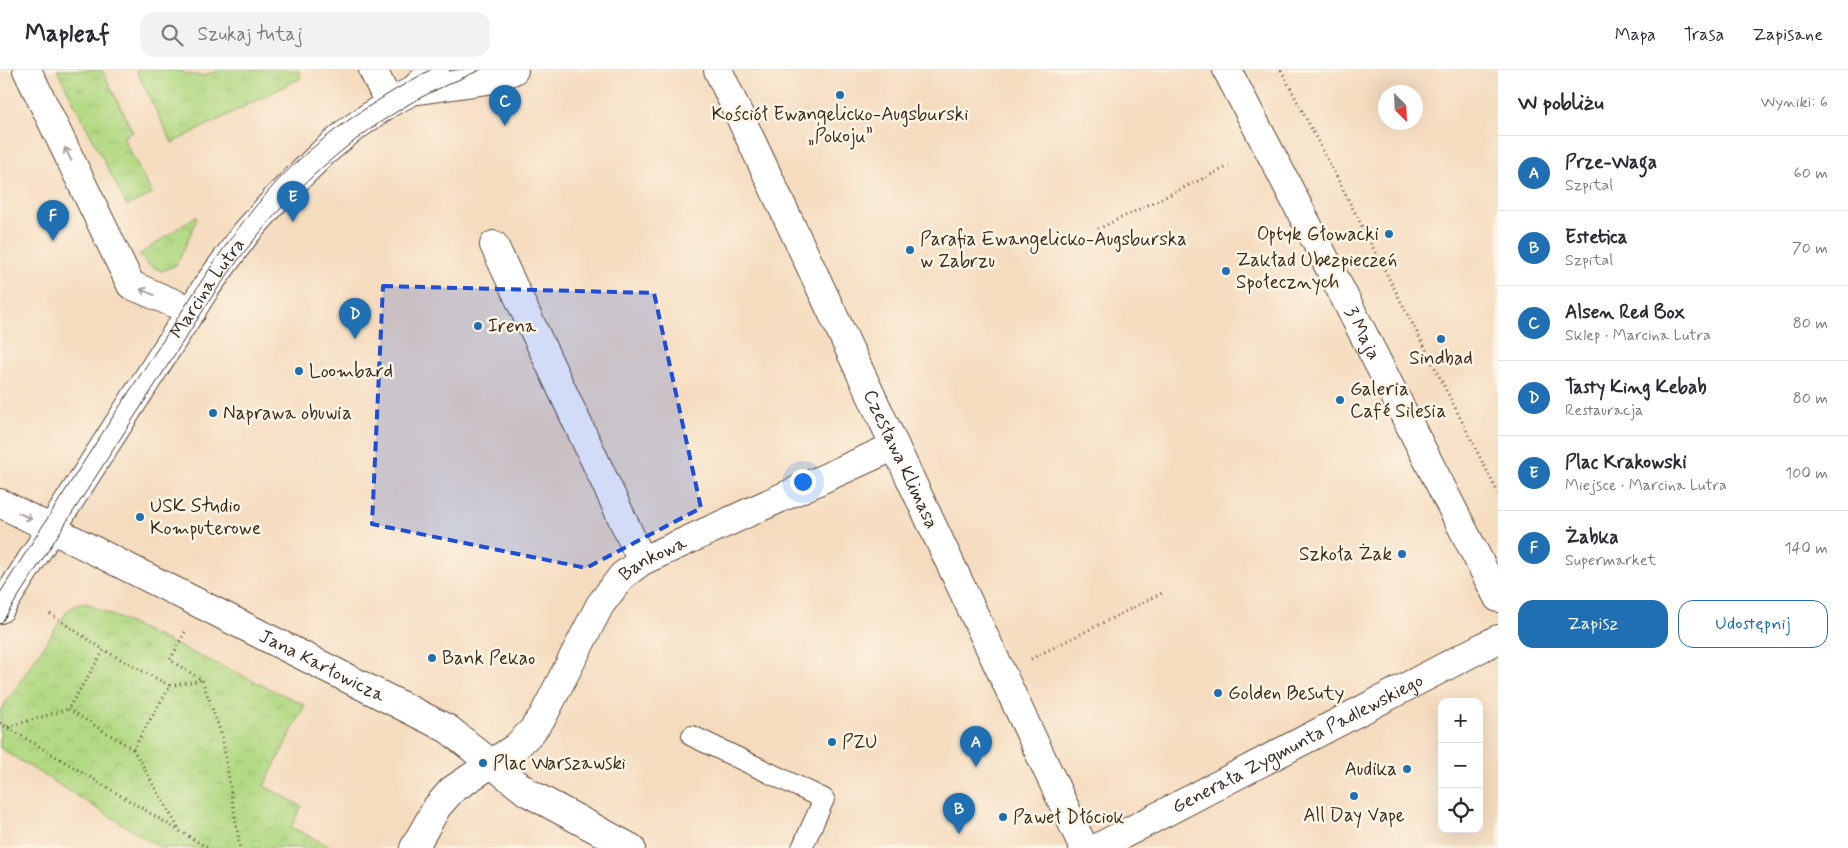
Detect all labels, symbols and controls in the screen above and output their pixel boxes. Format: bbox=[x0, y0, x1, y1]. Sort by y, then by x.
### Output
search box bbox=[140, 12, 490, 57]
text: Mapleaf bbox=[25, 19, 110, 50]
icon: search bbox=[158, 21, 186, 49]
text: Szukaj tutaj bbox=[198, 22, 303, 47]
text: Mapa bbox=[1615, 23, 1656, 47]
text: Trasa bbox=[1684, 23, 1724, 47]
text: Zapisane bbox=[1752, 23, 1823, 47]
pin: C bbox=[489, 85, 521, 126]
north arrow bbox=[1378, 85, 1423, 130]
marker: Kościół Ewangelicko-Augsburski „Pokoju” bbox=[834, 89, 846, 101]
text: W pobliżu bbox=[1518, 89, 1604, 117]
text: Wyniki: 6 bbox=[1761, 92, 1828, 113]
place label: Kościół Ewangelicko-Augsburski „Pokoju” bbox=[712, 102, 968, 150]
one-way arrow bbox=[63, 147, 73, 162]
text: Prze-Waga bbox=[1565, 150, 1657, 175]
text: A bbox=[1529, 163, 1539, 184]
text: 60 m bbox=[1794, 163, 1828, 184]
text: Szpital bbox=[1565, 175, 1613, 196]
pin: E bbox=[277, 181, 309, 222]
pin: F bbox=[37, 200, 69, 241]
place label: Optyk Głowacki bbox=[1257, 222, 1379, 247]
text: Estetica bbox=[1565, 225, 1628, 250]
place label: Parafia Ewangelicko-Augsburska w Zabrzu bbox=[920, 227, 1187, 274]
marker: Optyk Głowacki bbox=[1383, 228, 1395, 240]
street label: Marcina Lutra bbox=[164, 233, 251, 343]
text: B bbox=[1529, 238, 1539, 259]
text: 70 m bbox=[1792, 238, 1828, 259]
marker: Parafia Ewangelicko-Augsburska w Zabrzu bbox=[904, 244, 916, 256]
place label: Zakład Ubezpieczeń Społecznych bbox=[1236, 248, 1397, 296]
text: Szpital bbox=[1565, 250, 1613, 271]
marker: Zakład Ubezpieczeń Społecznych bbox=[1220, 265, 1232, 277]
one-way arrow bbox=[140, 287, 155, 296]
pin: D bbox=[339, 298, 371, 339]
text: Alsen Red Box bbox=[1565, 300, 1685, 325]
street label: 3 Maja bbox=[1339, 302, 1387, 364]
text: C bbox=[1528, 313, 1540, 334]
text: 80 m bbox=[1793, 313, 1828, 334]
place label: Irena bbox=[488, 314, 537, 339]
marker: Irena bbox=[472, 320, 484, 332]
text: Sklep · Marcina Lutra bbox=[1565, 325, 1711, 346]
marker: Sindbad bbox=[1435, 333, 1447, 345]
place label: Sindbad bbox=[1409, 346, 1473, 371]
place label: Loombard bbox=[309, 359, 393, 384]
marker: Loombard bbox=[293, 365, 305, 377]
text: Tasty King Kebab bbox=[1565, 375, 1707, 400]
place label: Galeria Café Silesia bbox=[1350, 377, 1446, 424]
street label: Czesława Klimasa bbox=[858, 385, 945, 533]
text: D bbox=[1528, 388, 1540, 409]
text: 80 m bbox=[1793, 388, 1828, 409]
marker: Galeria Café Silesia bbox=[1334, 394, 1346, 406]
text: Restauracja bbox=[1565, 400, 1643, 421]
place label: Naprawa obuwia bbox=[223, 401, 352, 426]
marker: Naprawa obuwia bbox=[207, 407, 219, 419]
text: Plac Krakowski bbox=[1565, 450, 1687, 475]
text: E bbox=[1529, 463, 1539, 484]
text: 100 m bbox=[1785, 463, 1828, 484]
your location bbox=[790, 469, 816, 495]
text: Miejsce · Marcina Lutra bbox=[1565, 475, 1727, 496]
place label: USK Studio Komputerowe bbox=[150, 494, 261, 541]
one-way arrow bbox=[18, 511, 33, 521]
marker: USK Studio Komputerowe bbox=[134, 511, 146, 523]
text: Żabka bbox=[1565, 525, 1618, 550]
street label: Bankowa bbox=[614, 530, 691, 587]
text: F bbox=[1530, 538, 1538, 559]
text: 140 m bbox=[1784, 538, 1828, 559]
place label: Szkoła Żak bbox=[1299, 542, 1392, 567]
marker: Szkoła Żak bbox=[1396, 548, 1408, 560]
text: Supermarket bbox=[1565, 550, 1656, 571]
button: Zapisz bbox=[1518, 600, 1668, 648]
button: Udostępnij bbox=[1678, 600, 1828, 648]
street label: Jana Karłowicza bbox=[255, 623, 390, 708]
place label: Bank Pekao bbox=[442, 646, 535, 671]
marker: Bank Pekao bbox=[426, 652, 438, 664]
street label: Generała Zygmunta Padlewskiego bbox=[1167, 668, 1427, 819]
place label: Golden Besuty bbox=[1228, 681, 1344, 706]
marker: Golden Besuty bbox=[1212, 687, 1224, 699]
map controls bbox=[1438, 698, 1483, 833]
button: + bbox=[1438, 698, 1483, 743]
pin: A bbox=[960, 726, 992, 767]
place label: PZU bbox=[842, 730, 878, 755]
marker: PZU bbox=[826, 736, 838, 748]
button: − bbox=[1438, 743, 1483, 788]
place label: Plac Warszawski bbox=[493, 751, 626, 776]
marker: Plac Warszawski bbox=[477, 757, 489, 769]
place label: Audika bbox=[1344, 757, 1397, 782]
marker: Audika bbox=[1401, 763, 1413, 775]
button: locate bbox=[1438, 788, 1483, 833]
marker: All Day Vape bbox=[1348, 790, 1360, 802]
pin: B bbox=[943, 793, 975, 834]
place label: All Day Vape bbox=[1303, 803, 1405, 829]
place label: Paweł Dłóciok bbox=[1013, 805, 1124, 830]
marker: Paweł Dłóciok bbox=[997, 811, 1009, 823]

